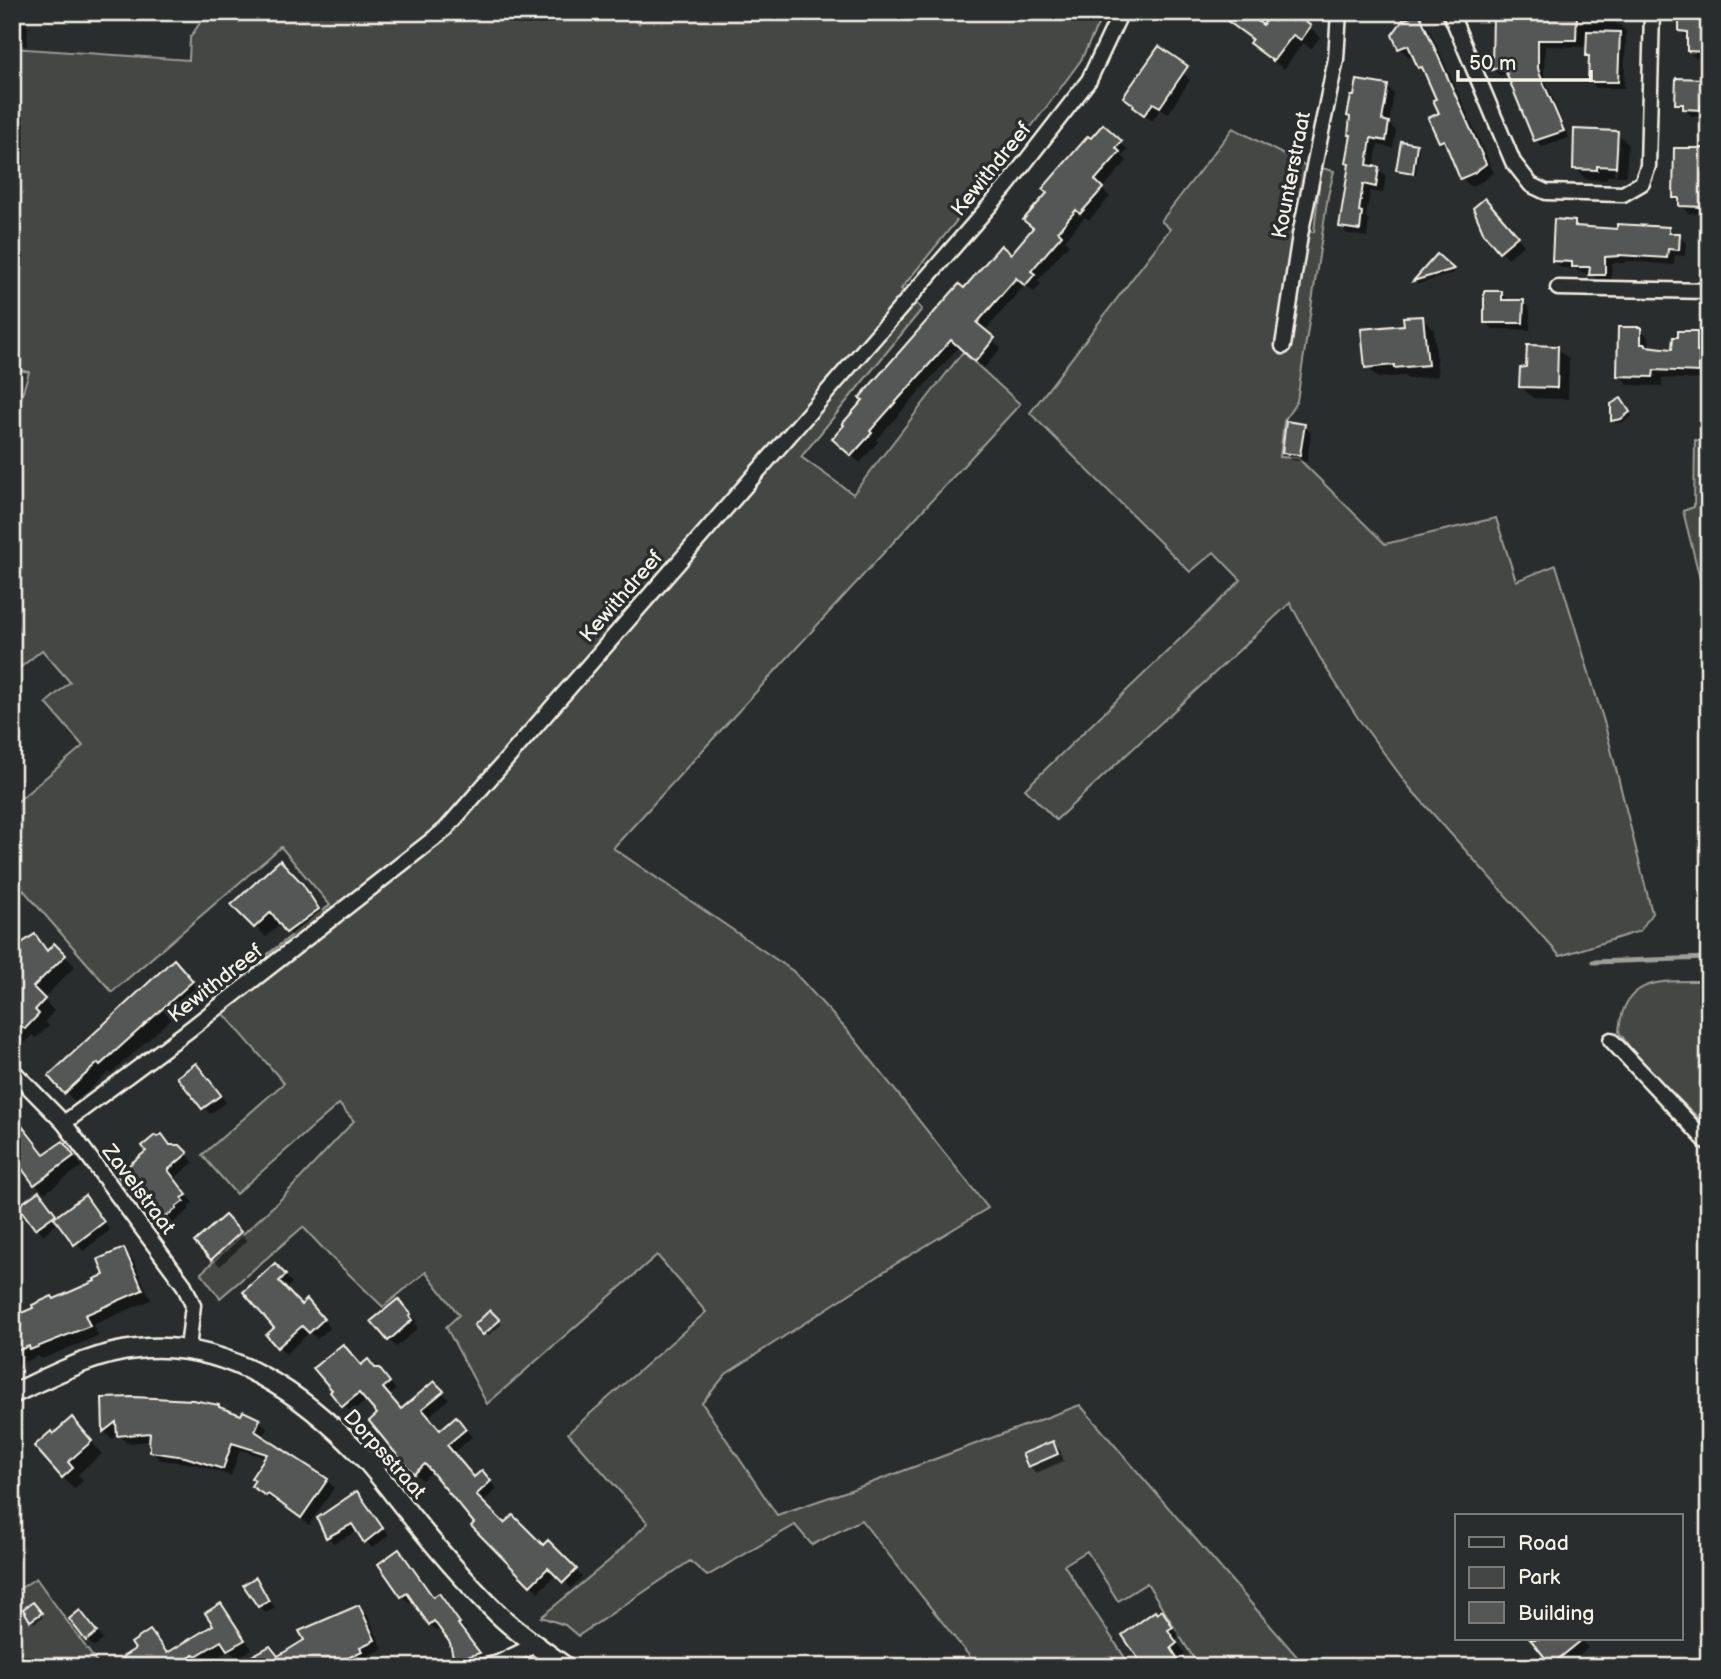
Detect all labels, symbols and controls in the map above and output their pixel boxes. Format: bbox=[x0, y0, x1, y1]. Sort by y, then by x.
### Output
scale bar bbox=[1458, 38, 1592, 82]
text: 50 m bbox=[1469, 51, 1516, 76]
street label: Kounterstraat bbox=[1267, 109, 1316, 241]
street label: Kewithdreef bbox=[946, 117, 1037, 221]
street label: Kewithdreef bbox=[575, 545, 668, 647]
street label: Kewithdreef bbox=[163, 938, 268, 1028]
street label: Zavelstraat bbox=[96, 1139, 181, 1240]
street label: Dorpsstraat bbox=[338, 1405, 432, 1504]
legend bbox=[1455, 1514, 1682, 1640]
text: Road bbox=[1518, 1531, 1569, 1556]
text: Park bbox=[1518, 1565, 1561, 1590]
text: Building bbox=[1518, 1601, 1594, 1626]

